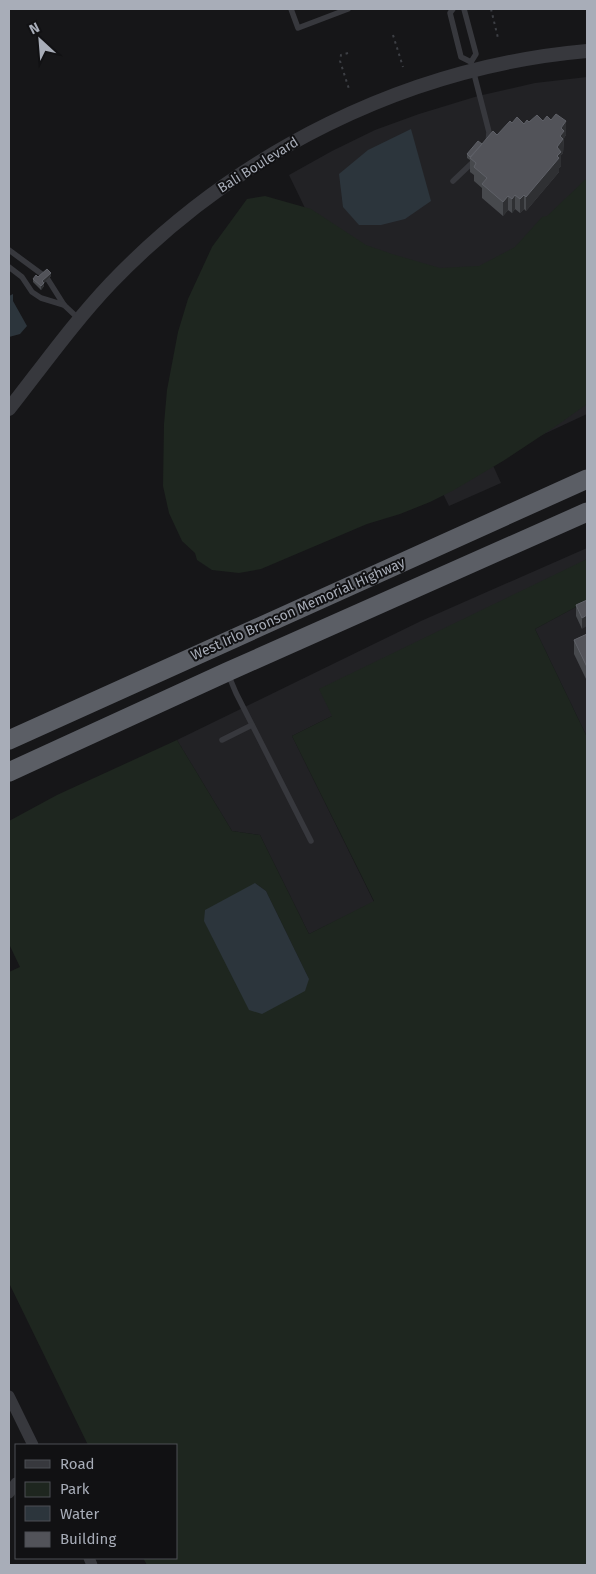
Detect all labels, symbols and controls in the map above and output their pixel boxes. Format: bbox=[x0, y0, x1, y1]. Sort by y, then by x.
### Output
north arrow bbox=[15, 15, 65, 65]
text: N bbox=[27, 19, 42, 38]
street label: Bali Boulevard bbox=[215, 133, 301, 197]
street label: West Irlo Bronson Memorial Highway bbox=[188, 554, 408, 664]
legend bbox=[15, 1444, 178, 1559]
text: Road bbox=[60, 1455, 95, 1473]
text: Park bbox=[60, 1480, 90, 1498]
text: Water bbox=[60, 1505, 99, 1523]
text: Building bbox=[60, 1530, 116, 1548]

